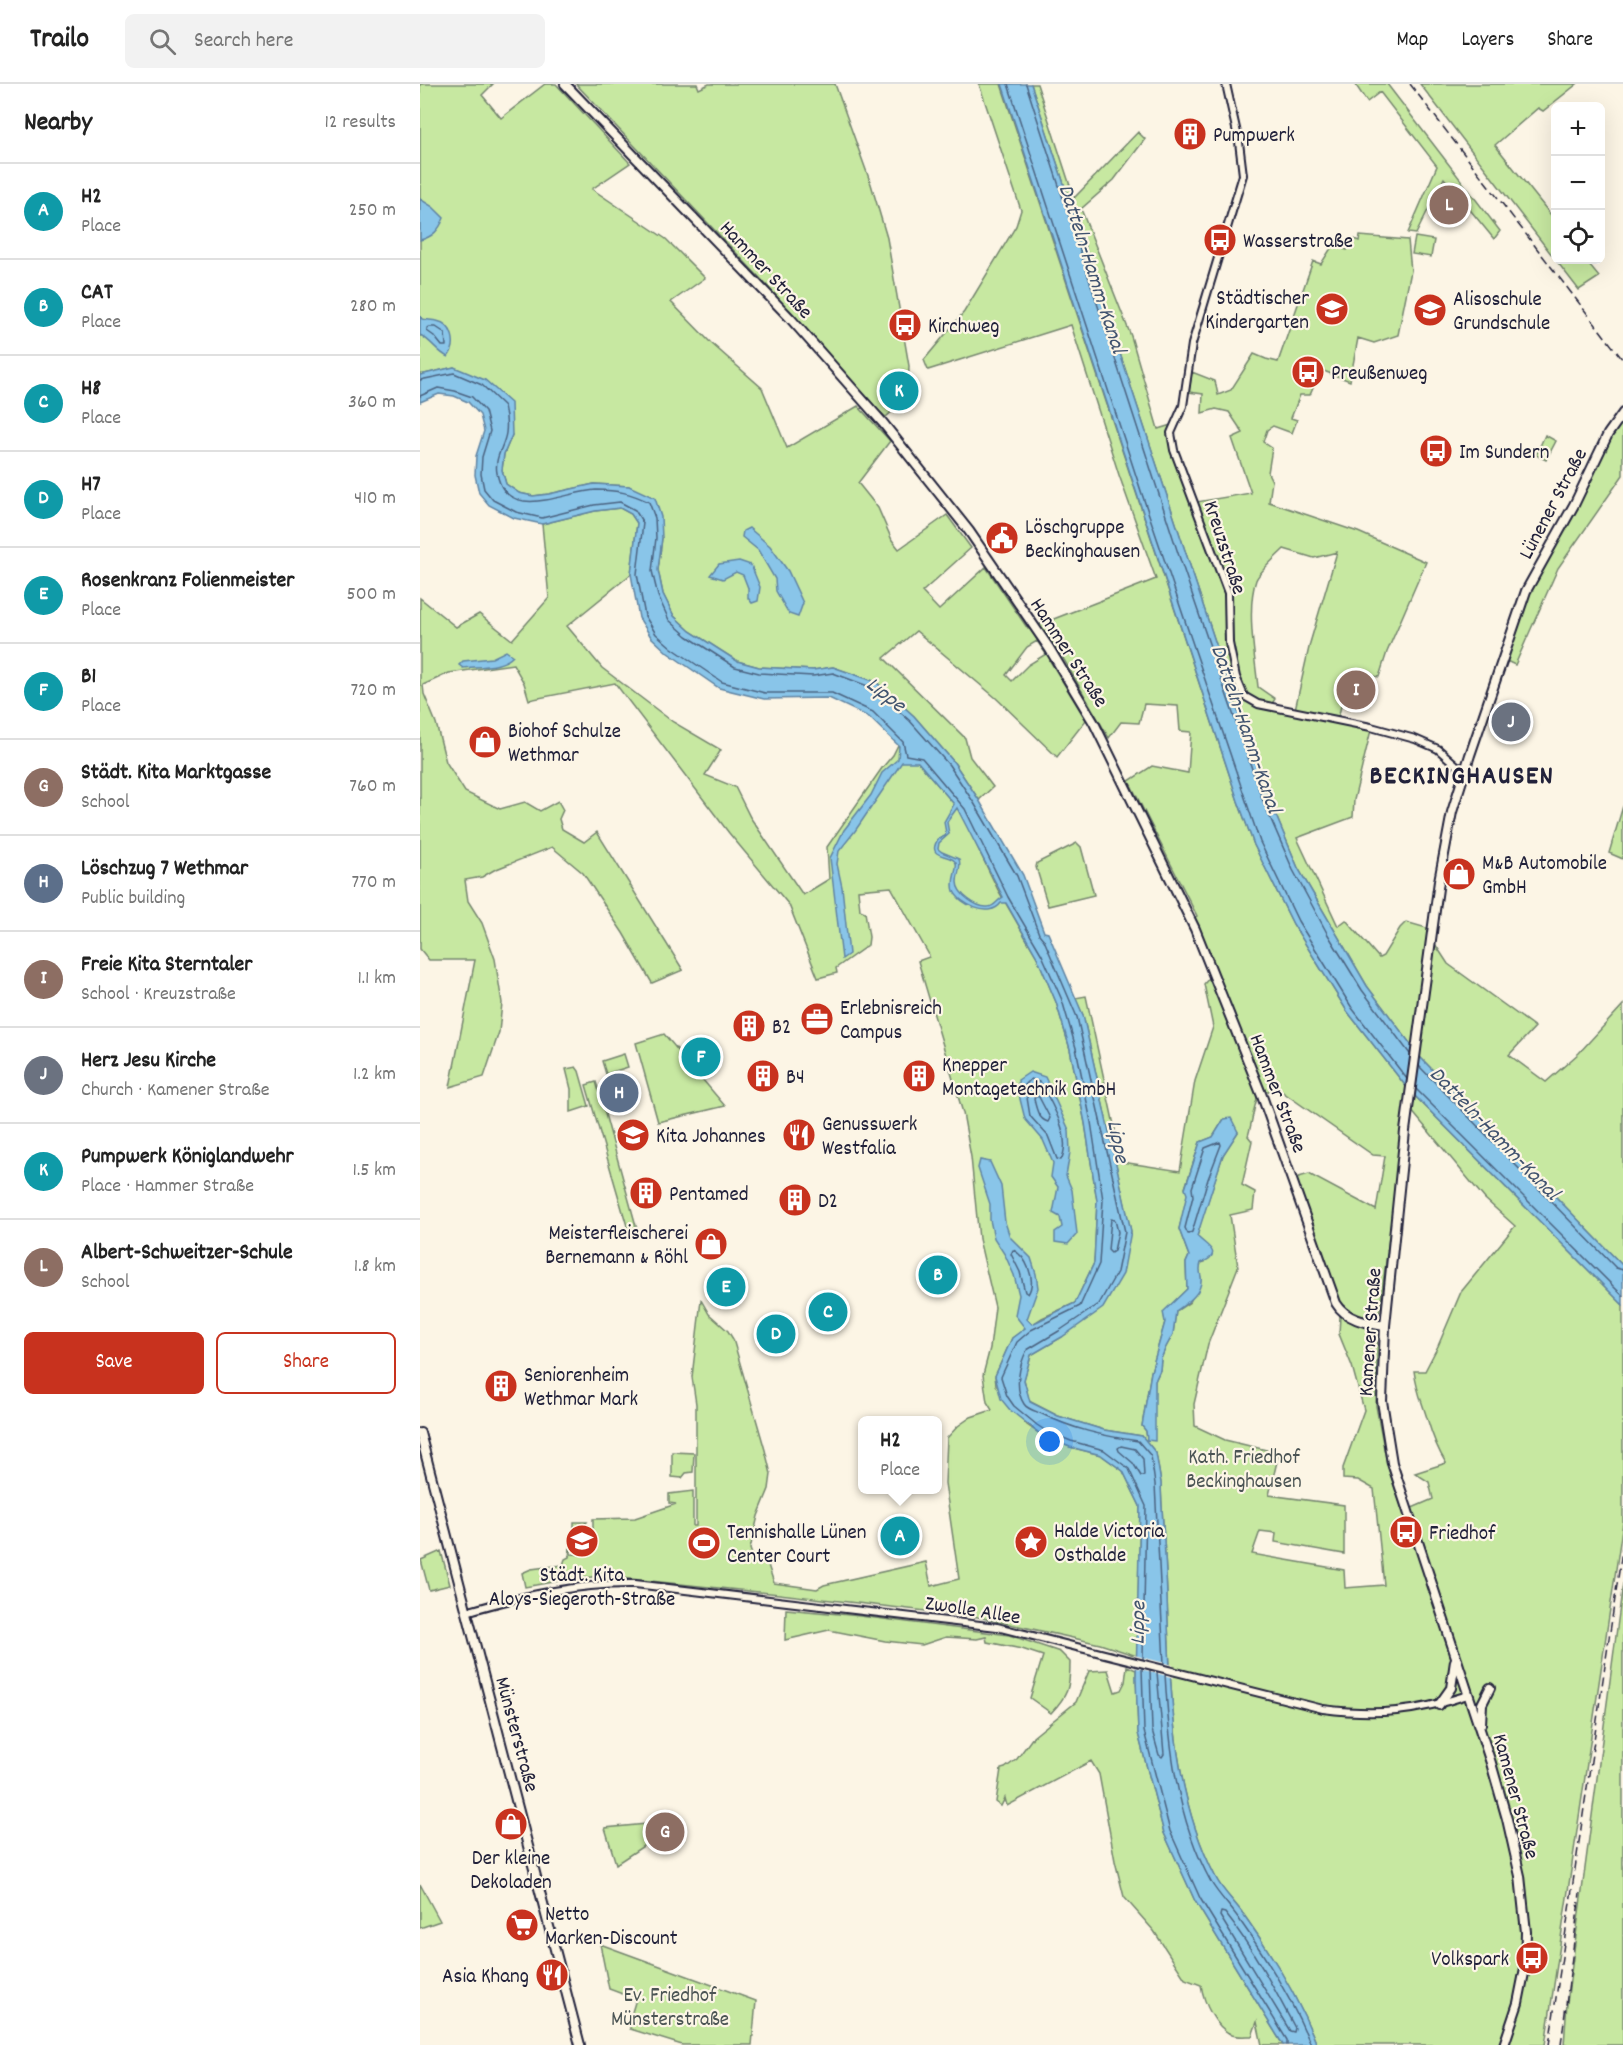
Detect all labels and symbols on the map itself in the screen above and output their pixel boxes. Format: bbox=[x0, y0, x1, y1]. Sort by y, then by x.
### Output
building icon: Pumpwerk bbox=[1172, 116, 1208, 152]
place label: Pumpwerk bbox=[1213, 122, 1295, 152]
water label: Datteln-Hamm-Kanal bbox=[1049, 181, 1133, 359]
pin: L bbox=[1430, 182, 1468, 228]
street label: Hammer Straße bbox=[711, 215, 818, 327]
bus stop icon: Wasserstraße bbox=[1202, 222, 1238, 258]
place label: Wasserstraße bbox=[1243, 228, 1353, 258]
place label: Städtischer Kindergarten bbox=[1205, 285, 1309, 339]
place label: Alisoschule Grundschule bbox=[1453, 286, 1550, 340]
school or university icon: Städtischer Kindergarten bbox=[1314, 291, 1350, 327]
school or university icon: Alisoschule Grundschule bbox=[1412, 292, 1448, 328]
bus stop icon: Kirchweg bbox=[887, 307, 923, 343]
place label: Kirchweg bbox=[928, 313, 999, 343]
bus stop icon: Preußenweg bbox=[1290, 354, 1326, 390]
place label: Preußenweg bbox=[1331, 360, 1428, 390]
pin: K bbox=[880, 368, 918, 414]
bus stop icon: Im Sundern bbox=[1418, 433, 1454, 469]
place label: Im Sundern bbox=[1459, 439, 1549, 469]
street label: Lünener Straße bbox=[1513, 444, 1597, 565]
street label: Kreuzstraße bbox=[1194, 497, 1252, 599]
place label: Löschgruppe Beckinghausen bbox=[1025, 514, 1140, 568]
public building icon: Löschgruppe Beckinghausen bbox=[984, 520, 1020, 556]
street label: Hammer Straße bbox=[1021, 593, 1114, 714]
water label: Datteln-Hamm-Kanal bbox=[1201, 641, 1289, 819]
pin: I bbox=[1336, 668, 1376, 712]
water label: Lippe bbox=[858, 670, 912, 722]
pin: J bbox=[1492, 700, 1530, 744]
place label: Biohof Schulze Wethmar bbox=[508, 718, 621, 772]
shop icon: Biohof Schulze Wethmar bbox=[467, 724, 503, 760]
district label: BECKINGHAUSEN bbox=[1370, 758, 1554, 797]
place label: M&B Automobile GmbH bbox=[1482, 850, 1607, 904]
shop icon: M&B Automobile GmbH bbox=[1441, 856, 1477, 892]
place label: Erlebnisreich Campus bbox=[840, 995, 942, 1049]
office icon: Erlebnisreich Campus bbox=[799, 1001, 835, 1037]
building icon: B2 bbox=[731, 1008, 767, 1044]
place label: B2 bbox=[772, 1014, 791, 1044]
street label: Hammer Straße bbox=[1240, 1030, 1313, 1158]
pin: F bbox=[682, 1034, 720, 1080]
place label: Knepper Montagetechnik GmbH bbox=[942, 1052, 1116, 1106]
building icon: B4 bbox=[745, 1058, 781, 1094]
building icon: Knepper Montagetechnik GmbH bbox=[901, 1058, 937, 1094]
water label: Datteln-Hamm-Kanal bbox=[1421, 1060, 1567, 1210]
place label: B4 bbox=[786, 1064, 805, 1094]
pin: H bbox=[600, 1070, 638, 1116]
place label: Genusswerk Westfalia bbox=[822, 1111, 917, 1165]
school or university icon: Kita Johannes bbox=[615, 1117, 651, 1153]
restaurant icon: Genusswerk Westfalia bbox=[781, 1117, 817, 1153]
water label: Lippe bbox=[1097, 1118, 1136, 1167]
place label: Kita Johannes bbox=[656, 1123, 766, 1153]
building icon: Pentamed bbox=[628, 1175, 664, 1211]
place label: Pentamed bbox=[669, 1181, 749, 1211]
building icon: D2 bbox=[777, 1182, 813, 1218]
place label: D2 bbox=[818, 1188, 838, 1218]
place label: Meisterfleischerei Bernemann & Röhl bbox=[545, 1220, 688, 1274]
shop icon: Meisterfleischerei Bernemann & Röhl bbox=[693, 1226, 729, 1262]
pin: B bbox=[918, 1252, 958, 1298]
pin: E bbox=[706, 1264, 746, 1310]
street label: Kamener Straße bbox=[1353, 1267, 1391, 1397]
pin: C bbox=[808, 1290, 848, 1334]
pin: D bbox=[756, 1312, 796, 1356]
place label: Seniorenheim Wethmar Mark bbox=[524, 1362, 638, 1416]
building icon: Seniorenheim Wethmar Mark bbox=[483, 1368, 519, 1404]
your location bbox=[1035, 1427, 1064, 1456]
park label: Kath. Friedhof Beckinghausen bbox=[1186, 1444, 1302, 1498]
pin: A bbox=[880, 1514, 920, 1558]
bus stop icon: Friedhof bbox=[1388, 1514, 1424, 1550]
place label: Halde Victoria Osthalde bbox=[1054, 1518, 1166, 1572]
place label: Tennishalle Lünen Center Court bbox=[727, 1519, 867, 1573]
place label: Friedhof bbox=[1429, 1520, 1496, 1550]
school or university icon: Städt. Kita Aloys-Siegeroth-Straße bbox=[564, 1523, 600, 1559]
place icon: Halde Victoria Osthalde bbox=[1013, 1524, 1049, 1560]
sports icon: Tennishalle Lünen Center Court bbox=[686, 1525, 722, 1561]
place label: Städt. Kita Aloys-Siegeroth-Straße bbox=[489, 1562, 675, 1616]
street label: Zwolle Allee bbox=[923, 1590, 1022, 1634]
water label: Lippe bbox=[1124, 1600, 1155, 1645]
street label: Münsterstraße bbox=[485, 1674, 545, 1796]
street label: Kamener Straße bbox=[1483, 1731, 1545, 1863]
shop icon: Der kleine Dekoladen bbox=[493, 1806, 529, 1842]
pin: G bbox=[646, 1810, 684, 1854]
place label: Der kleine Dekoladen bbox=[470, 1845, 552, 1899]
place label: Netto Marken-Discount bbox=[545, 1901, 678, 1955]
supermarket icon: Netto Marken-Discount bbox=[504, 1907, 540, 1943]
bus stop icon: Volkspark bbox=[1514, 1940, 1550, 1976]
place label: Volkspark bbox=[1431, 1946, 1509, 1976]
restaurant icon: Asia Khang bbox=[534, 1957, 570, 1993]
place label: Asia Khang bbox=[442, 1963, 529, 1993]
park label: Ev. Friedhof Münsterstraße bbox=[611, 1982, 729, 2036]

